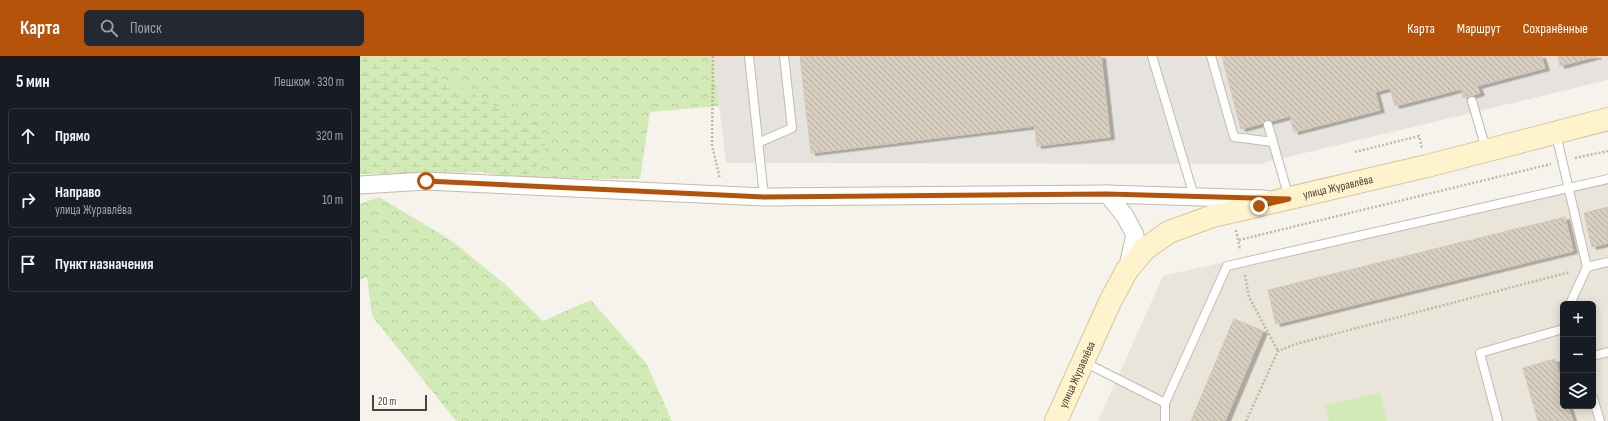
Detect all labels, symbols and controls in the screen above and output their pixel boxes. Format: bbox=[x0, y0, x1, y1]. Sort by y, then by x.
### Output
search box bbox=[84, 10, 364, 46]
text: Карта bbox=[20, 17, 60, 40]
icon: search bbox=[98, 17, 120, 39]
text: Поиск bbox=[130, 19, 162, 38]
text: Карта bbox=[1407, 20, 1435, 37]
text: Маршрут bbox=[1457, 20, 1501, 37]
text: Сохранённые bbox=[1523, 20, 1588, 37]
text: 5 мин bbox=[16, 72, 50, 92]
text: Пешком · 330 m bbox=[274, 74, 344, 90]
icon: ahead bbox=[17, 125, 39, 147]
text: Прямо bbox=[55, 127, 90, 146]
text: 320 m bbox=[316, 128, 343, 144]
route start bbox=[417, 172, 435, 190]
street label: улица Журавлёва bbox=[1302, 172, 1375, 203]
text: Направо bbox=[55, 183, 101, 202]
icon: right bbox=[17, 189, 39, 211]
text: 10 m bbox=[322, 192, 343, 208]
route end bbox=[1250, 197, 1268, 215]
text: улица Журавлёва bbox=[55, 202, 132, 218]
icon: arrive bbox=[17, 253, 39, 275]
text: Пункт назначения bbox=[55, 255, 153, 274]
map controls bbox=[1560, 301, 1596, 409]
button: + bbox=[1560, 301, 1596, 337]
button: − bbox=[1560, 337, 1596, 373]
street label: улица Журавлёва bbox=[1056, 339, 1099, 410]
button: layers bbox=[1560, 373, 1596, 409]
scale bar bbox=[372, 393, 427, 412]
text: 20 m bbox=[378, 395, 396, 408]

